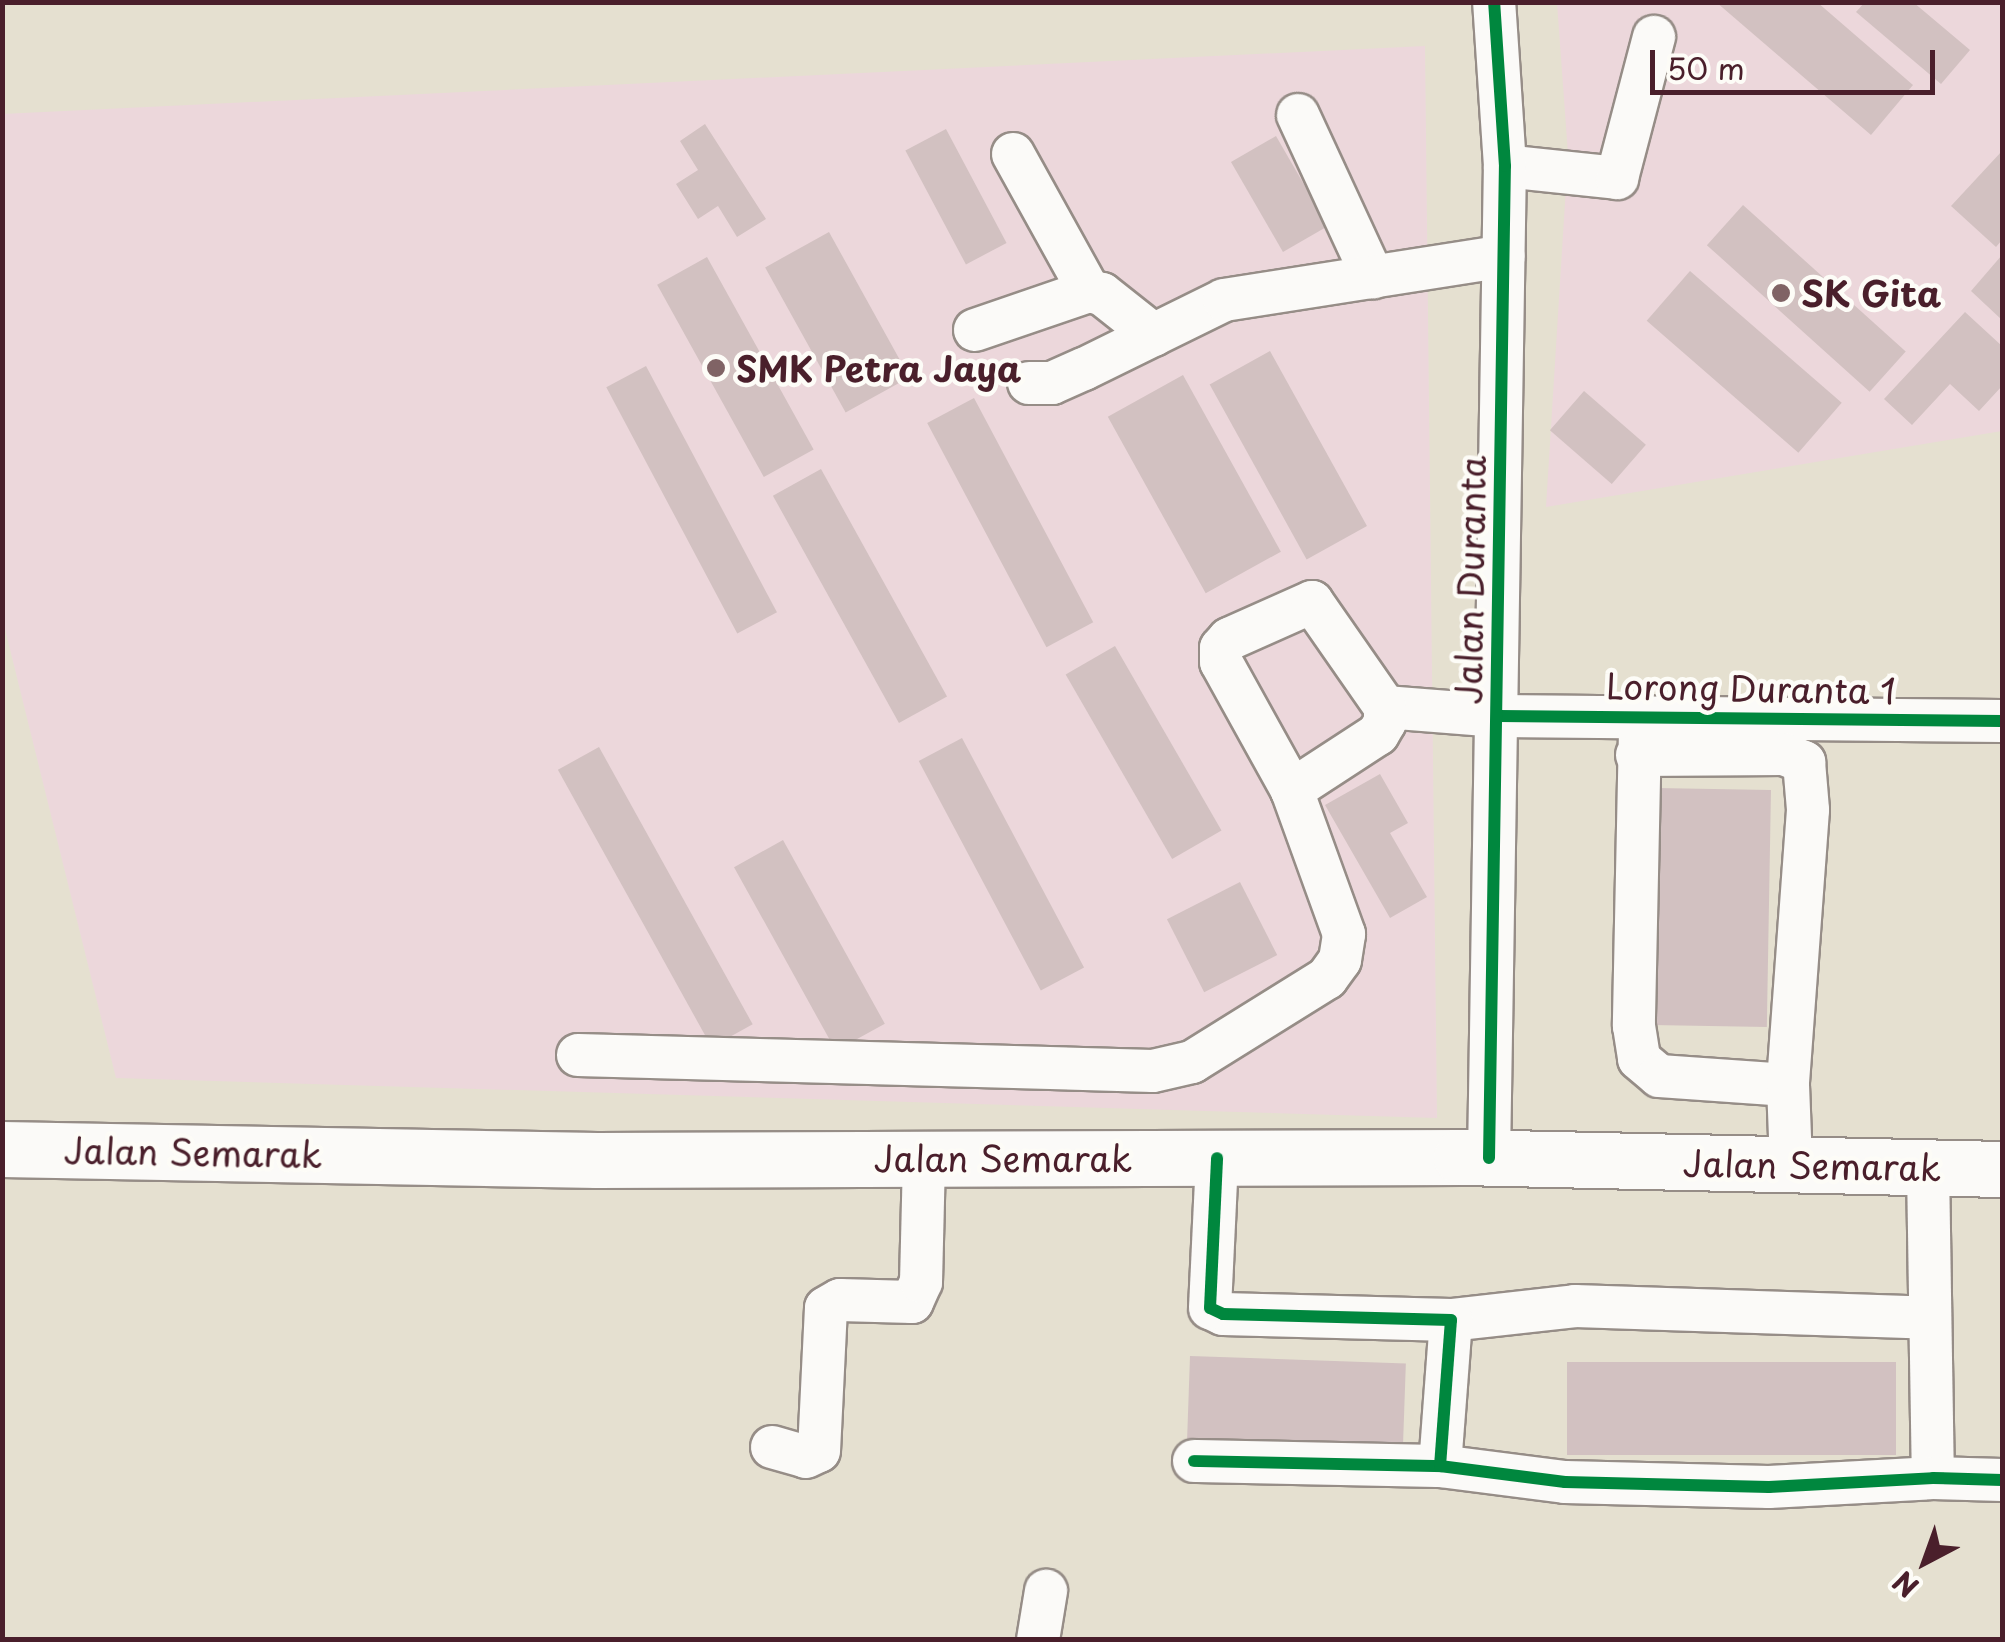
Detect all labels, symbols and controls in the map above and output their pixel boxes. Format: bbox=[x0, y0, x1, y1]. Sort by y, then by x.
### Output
scale bar bbox=[1655, 30, 1940, 92]
text: 50 m bbox=[1667, 45, 1745, 90]
place label: SK Gita bbox=[1801, 272, 1940, 314]
marker: SK Gita bbox=[1770, 282, 1792, 304]
place label: SMK Petra Jaya bbox=[736, 347, 1025, 389]
marker: SMK Petra Jaya bbox=[705, 357, 727, 379]
street label: Jalan Duranta bbox=[1447, 455, 1493, 705]
street label: Lorong Duranta 1 bbox=[1604, 664, 1898, 712]
street label: Jalan Semarak bbox=[63, 1129, 323, 1175]
street label: Jalan Semarak bbox=[873, 1137, 1133, 1179]
street label: Jalan Semarak bbox=[1682, 1142, 1942, 1188]
north arrow bbox=[1875, 1512, 1975, 1612]
text: N bbox=[1883, 1562, 1927, 1609]

